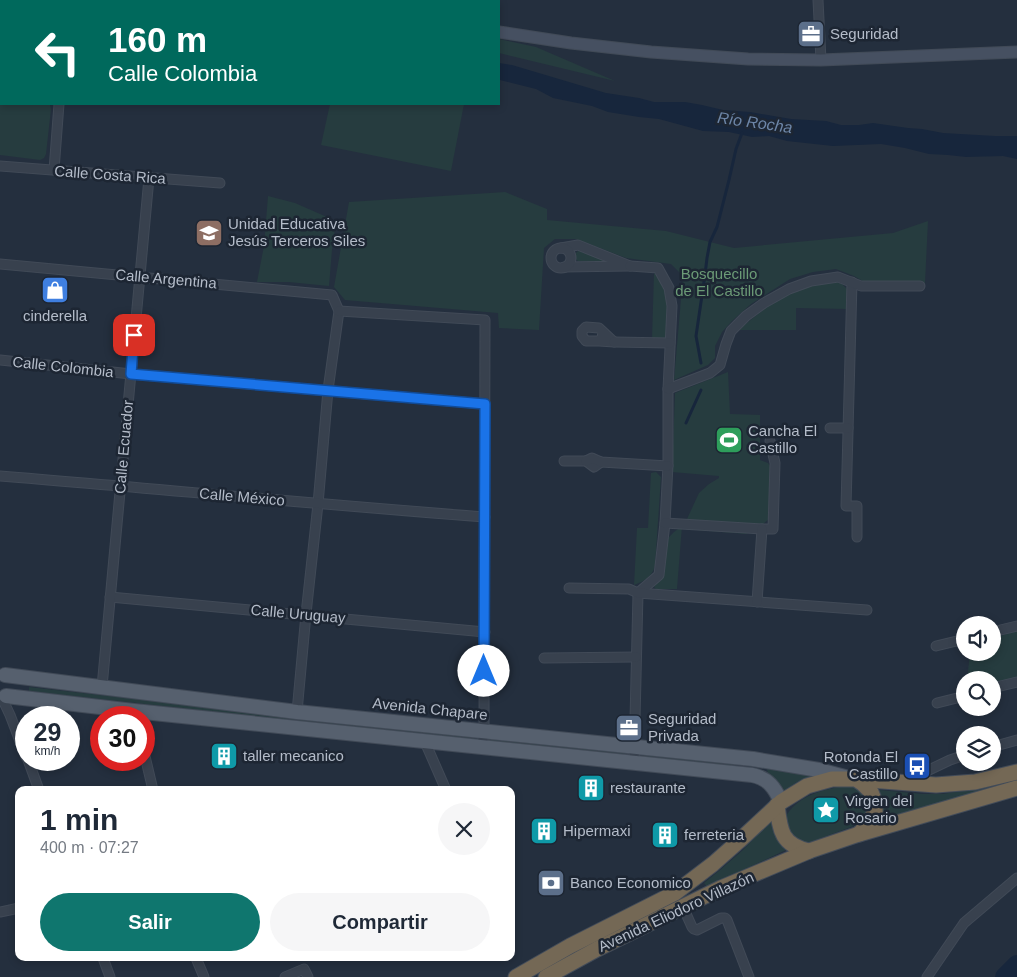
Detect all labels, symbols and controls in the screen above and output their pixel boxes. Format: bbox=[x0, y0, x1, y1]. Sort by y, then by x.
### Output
office icon: Seguridad bbox=[796, 19, 826, 49]
icon: left bbox=[25, 20, 90, 85]
text: 160 m bbox=[108, 20, 207, 59]
place label: Seguridad bbox=[830, 25, 898, 42]
text: Calle Colombia bbox=[108, 61, 257, 86]
water label: Río Rocha bbox=[716, 109, 794, 136]
street label: Calle Costa Rica bbox=[54, 162, 167, 187]
place label: Unidad Educativa Jesús Terceros Siles bbox=[228, 215, 365, 249]
school or university icon: Unidad Educativa Jesús Terceros Siles bbox=[194, 218, 224, 248]
park label: Bosquecillo de El Castillo bbox=[675, 265, 763, 299]
street label: Calle Argentina bbox=[115, 266, 218, 291]
shop icon: cinderella bbox=[40, 275, 70, 305]
place label: cinderella bbox=[23, 307, 88, 324]
pin bbox=[113, 314, 155, 356]
icon: arrive bbox=[120, 321, 148, 349]
street label: Calle Colombia bbox=[12, 353, 115, 380]
street label: Calle Ecuador bbox=[111, 399, 136, 495]
place label: Cancha El Castillo bbox=[748, 422, 817, 456]
sports icon: Cancha El Castillo bbox=[714, 425, 744, 455]
street label: Calle México bbox=[199, 484, 286, 509]
street label: Calle Uruguay bbox=[250, 601, 347, 626]
map controls bbox=[956, 616, 1001, 771]
button: sound bbox=[956, 616, 1001, 661]
position arrow bbox=[457, 644, 509, 696]
button: search bbox=[956, 671, 1001, 716]
street label: Avenida Chapare bbox=[372, 694, 488, 723]
speed limit sign: 30 bbox=[90, 706, 155, 771]
place label: Seguridad Privada bbox=[648, 710, 716, 744]
office icon: Seguridad Privada bbox=[614, 713, 644, 743]
text: 29 bbox=[34, 718, 61, 746]
button: layers bbox=[956, 726, 1001, 771]
building icon: taller mecanico bbox=[209, 741, 239, 771]
text: km/h bbox=[34, 744, 61, 758]
place label: taller mecanico bbox=[243, 747, 344, 764]
place label: Rotonda El Castillo bbox=[824, 748, 898, 782]
bus stop icon: Rotonda El Castillo bbox=[902, 751, 932, 781]
building icon: restaurante bbox=[576, 773, 606, 803]
place label: restaurante bbox=[610, 779, 686, 796]
place label: Virgen del Rosario bbox=[845, 792, 912, 826]
place icon: Virgen del Rosario bbox=[811, 795, 841, 825]
text: 1 min bbox=[40, 803, 118, 836]
button: close bbox=[438, 803, 490, 855]
building icon: Hipermaxi bbox=[529, 816, 559, 846]
building icon: ferreteria bbox=[650, 820, 680, 850]
place label: Hipermaxi bbox=[563, 822, 631, 839]
place label: ferreteria bbox=[684, 826, 745, 843]
text: 400 m · 07:27 bbox=[40, 839, 139, 856]
bank icon: Banco Economico bbox=[536, 868, 566, 898]
street label: Avenida Eliodoro Villazón bbox=[595, 868, 756, 955]
place label: Banco Economico bbox=[570, 874, 691, 891]
button: Salir bbox=[40, 893, 260, 951]
button: Compartir bbox=[270, 893, 490, 951]

